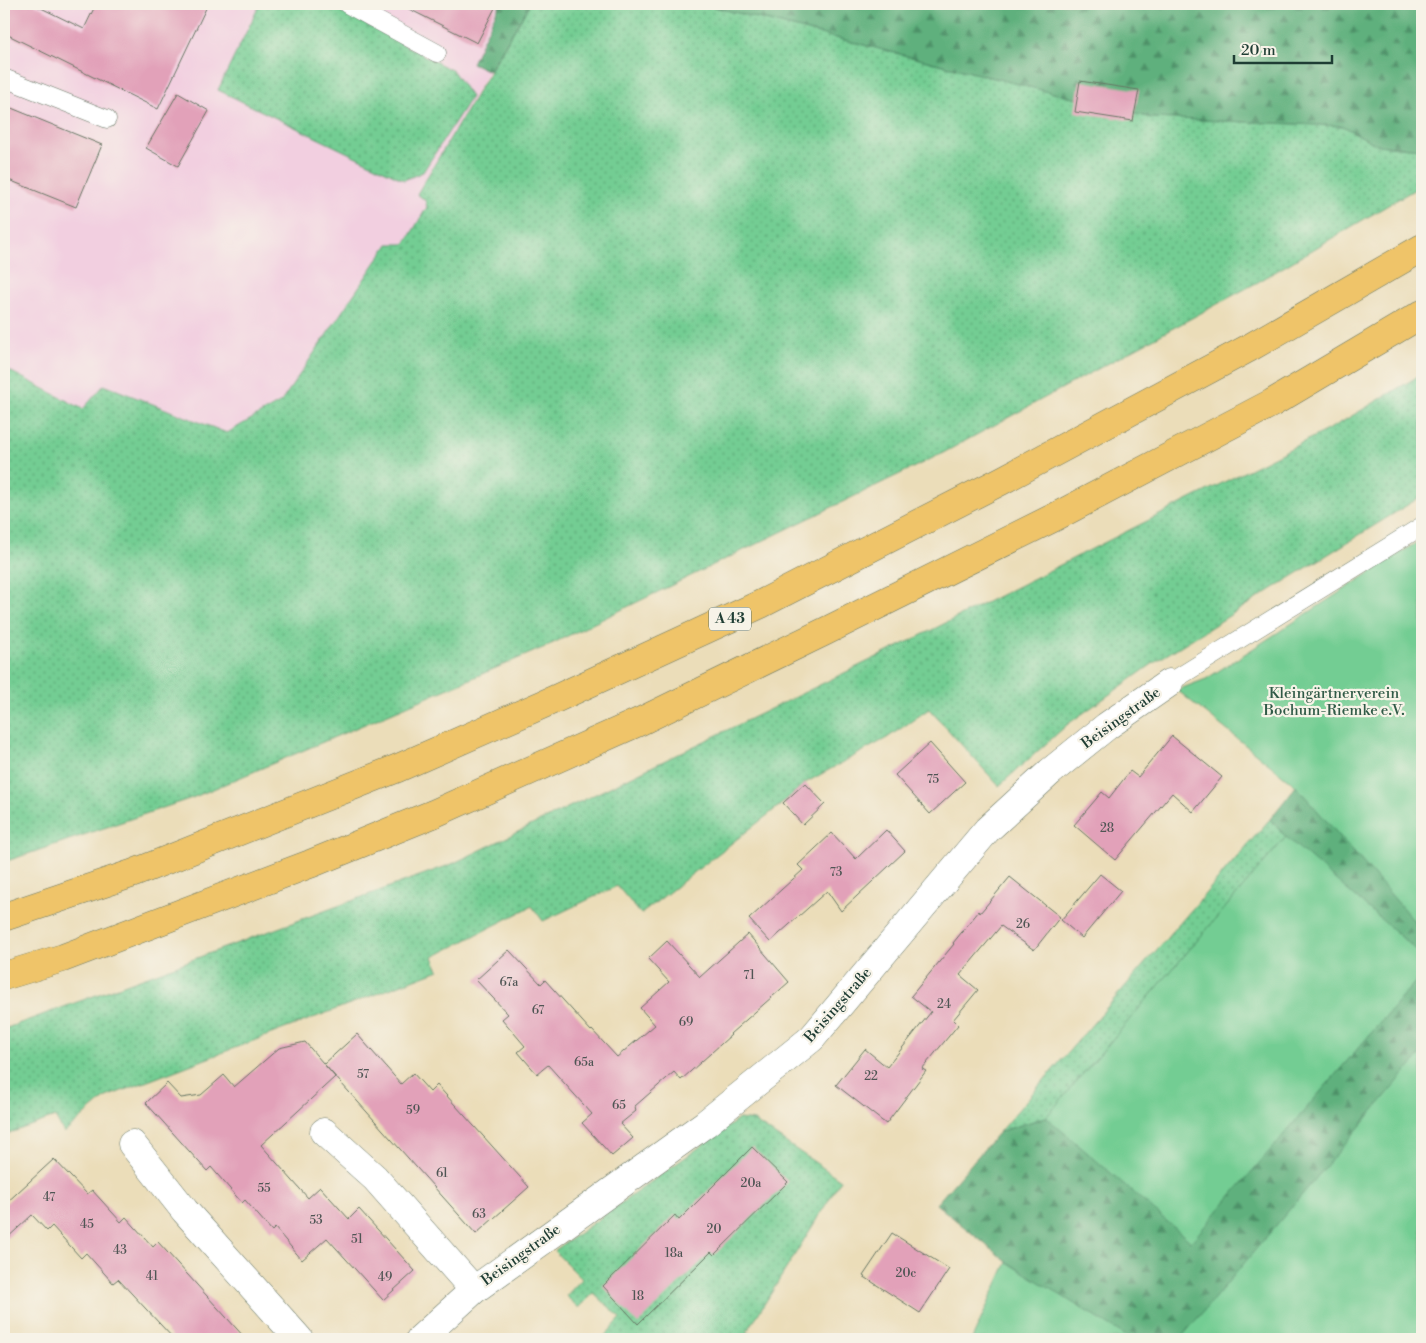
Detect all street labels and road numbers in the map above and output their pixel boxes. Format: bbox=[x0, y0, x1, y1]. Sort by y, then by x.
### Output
road number: A 43 bbox=[709, 608, 751, 630]
street label: Beisingstraße bbox=[1077, 683, 1164, 754]
street label: Beisingstraße bbox=[800, 964, 876, 1047]
street label: Beisingstraße bbox=[477, 1220, 564, 1291]

